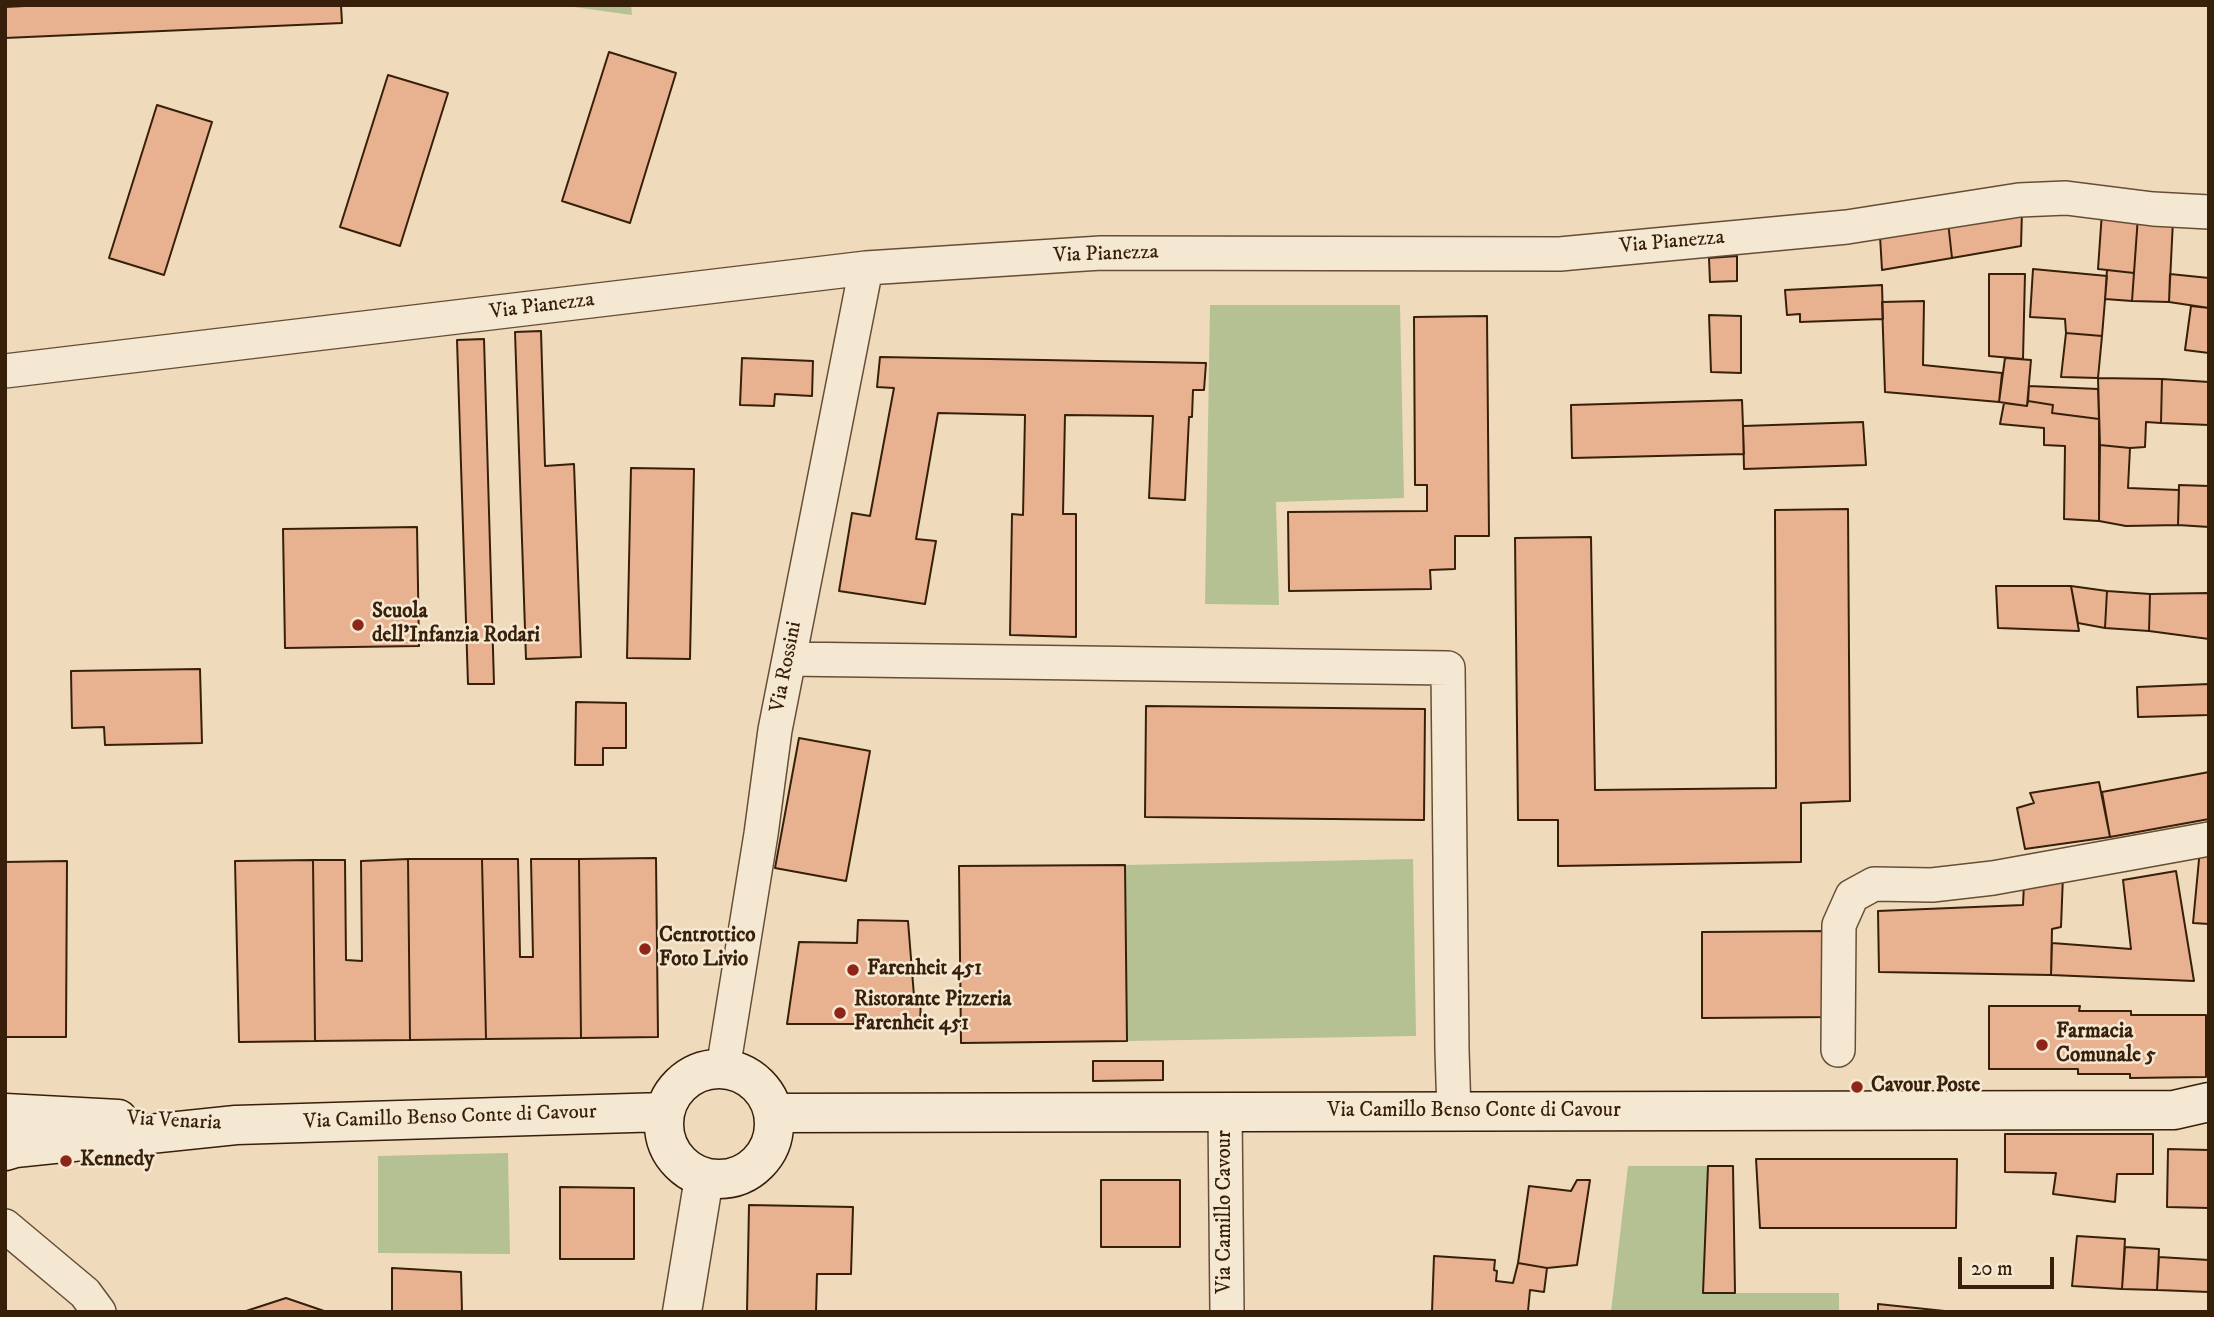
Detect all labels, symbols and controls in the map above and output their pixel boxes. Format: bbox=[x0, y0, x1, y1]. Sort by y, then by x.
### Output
street label: Via Pianezza bbox=[1618, 226, 1726, 260]
street label: Via Pianezza bbox=[1053, 241, 1159, 269]
street label: Via Pianezza bbox=[488, 288, 596, 326]
place label: Scuola dell'Infanzia Rodari bbox=[372, 600, 540, 650]
marker: Scuola dell'Infanzia Rodari bbox=[350, 617, 366, 633]
street label: Via Rossini bbox=[766, 619, 808, 715]
place label: Centrottico Foto Livio bbox=[659, 924, 755, 974]
marker: Centrottico Foto Livio bbox=[637, 941, 653, 957]
place label: Farenheit 451 bbox=[867, 957, 982, 983]
marker: Farenheit 451 bbox=[845, 962, 861, 978]
place label: Ristorante Pizzeria Farenheit 451 bbox=[854, 988, 1011, 1038]
marker: Ristorante Pizzeria Farenheit 451 bbox=[832, 1005, 848, 1021]
place label: Farmacia Comunale 5 bbox=[2056, 1020, 2156, 1070]
marker: Farmacia Comunale 5 bbox=[2034, 1037, 2050, 1053]
place label: Cavour Poste bbox=[1871, 1074, 1980, 1100]
marker: Cavour Poste bbox=[1849, 1079, 1865, 1095]
street label: Via Camillo Benso Conte di Cavour bbox=[1327, 1099, 1621, 1125]
street label: Via Camillo Benso Conte di Cavour bbox=[303, 1100, 597, 1136]
street label: Via Venaria bbox=[126, 1107, 222, 1137]
street label: Via Camillo Cavour bbox=[1213, 1130, 1239, 1294]
place label: Kennedy bbox=[80, 1148, 154, 1174]
marker: Kennedy bbox=[58, 1153, 74, 1169]
scale bar bbox=[1962, 1244, 2058, 1288]
text: 20 m bbox=[1971, 1256, 2013, 1282]

